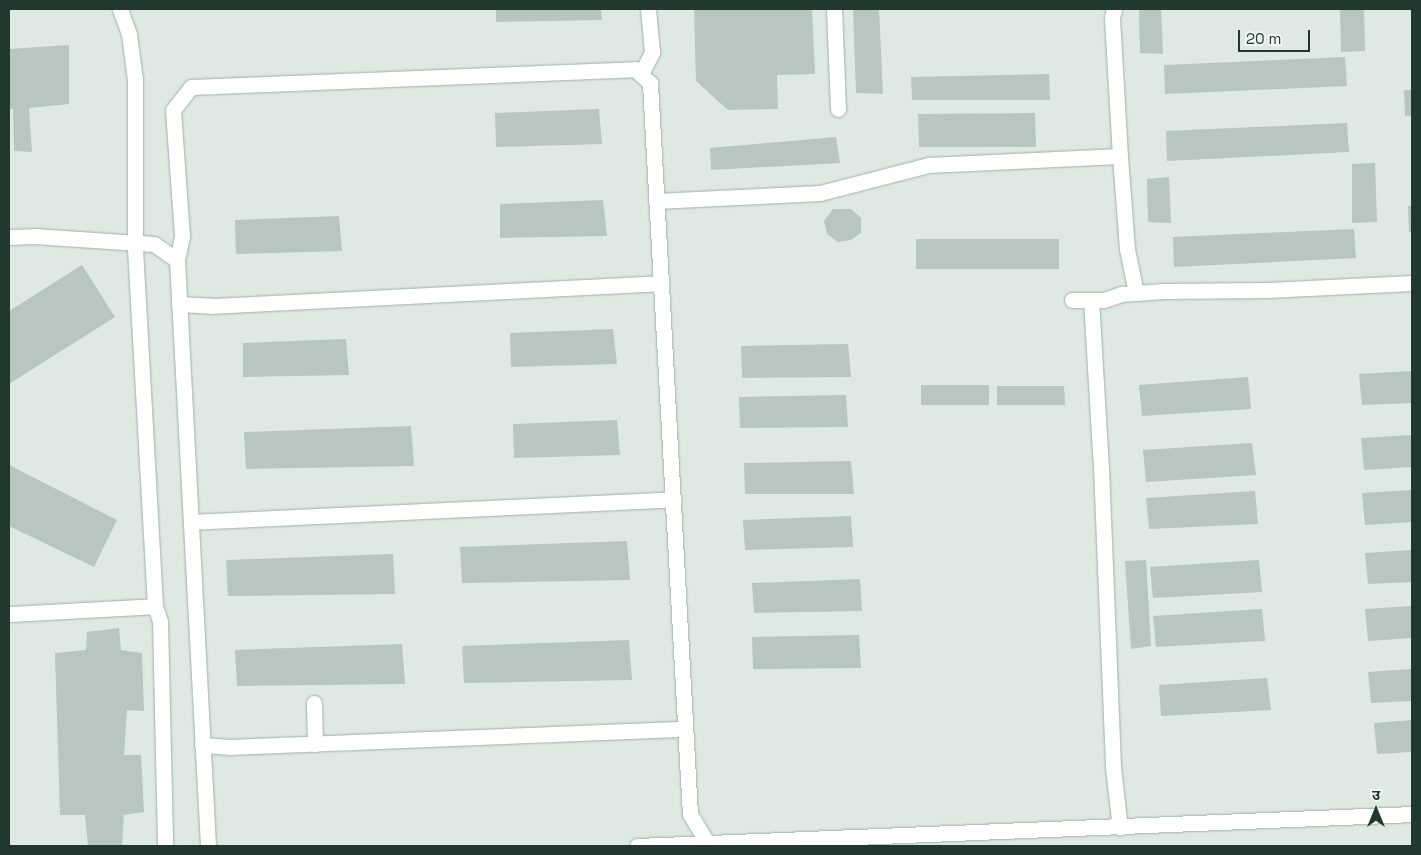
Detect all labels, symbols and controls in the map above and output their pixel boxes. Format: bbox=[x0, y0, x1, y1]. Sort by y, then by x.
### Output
scale bar bbox=[1241, 20, 1314, 52]
text: 20 m bbox=[1246, 29, 1281, 48]
north arrow bbox=[1351, 785, 1401, 835]
text: उ bbox=[1372, 786, 1380, 804]

